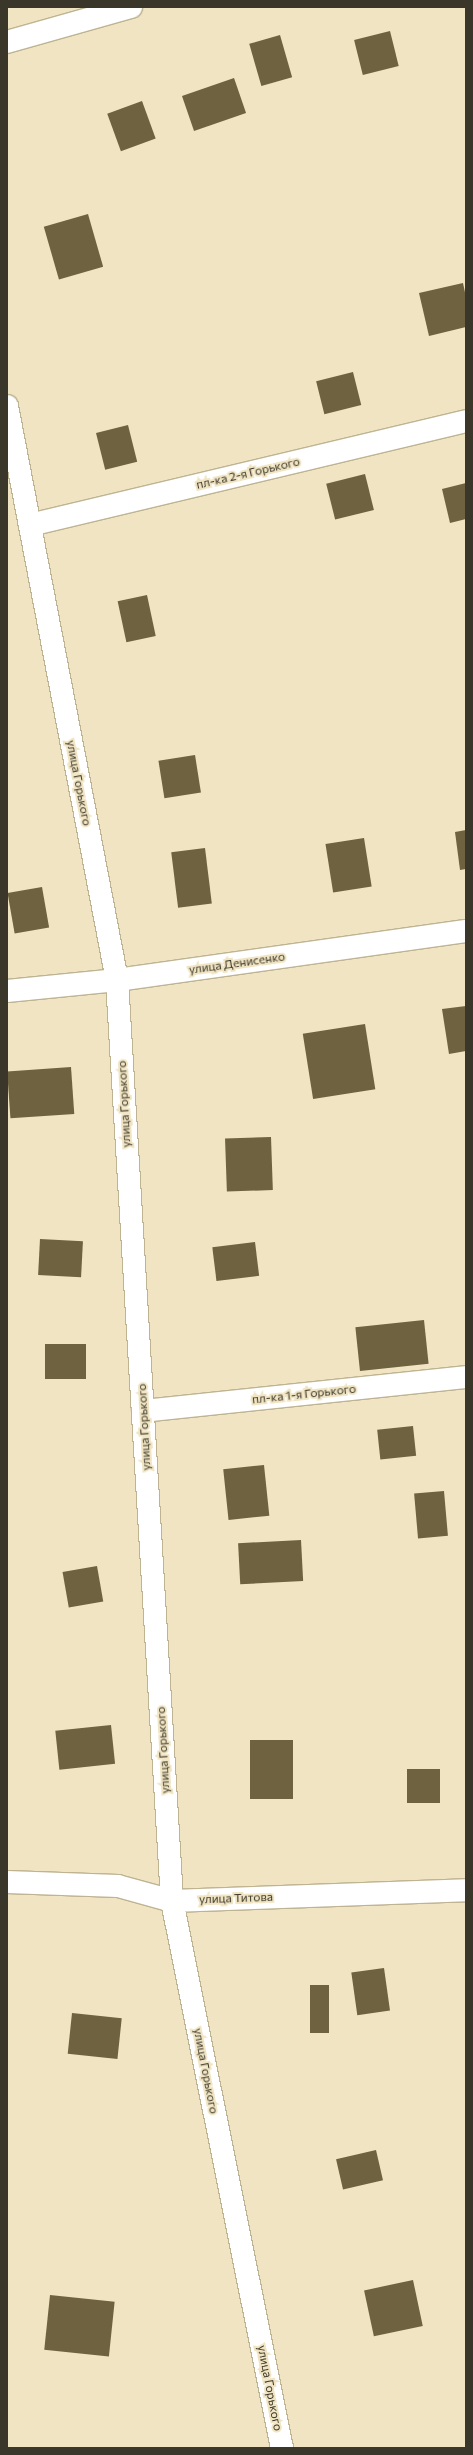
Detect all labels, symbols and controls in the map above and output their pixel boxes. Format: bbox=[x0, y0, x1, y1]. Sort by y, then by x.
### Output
street label: пл-ка 2-я Горького bbox=[195, 454, 301, 492]
street label: улица Горького bbox=[64, 739, 94, 827]
street label: улица Денисенко bbox=[188, 949, 286, 977]
street label: улица Горького bbox=[115, 1060, 133, 1148]
street label: пл-ка 1-я Горького bbox=[251, 1381, 357, 1407]
street label: улица Горького bbox=[135, 1383, 153, 1471]
street label: улица Горького bbox=[154, 1706, 172, 1794]
street label: улица Титова bbox=[199, 1890, 273, 1906]
street label: улица Горького bbox=[191, 2027, 221, 2115]
street label: улица Горького bbox=[255, 2344, 285, 2432]

